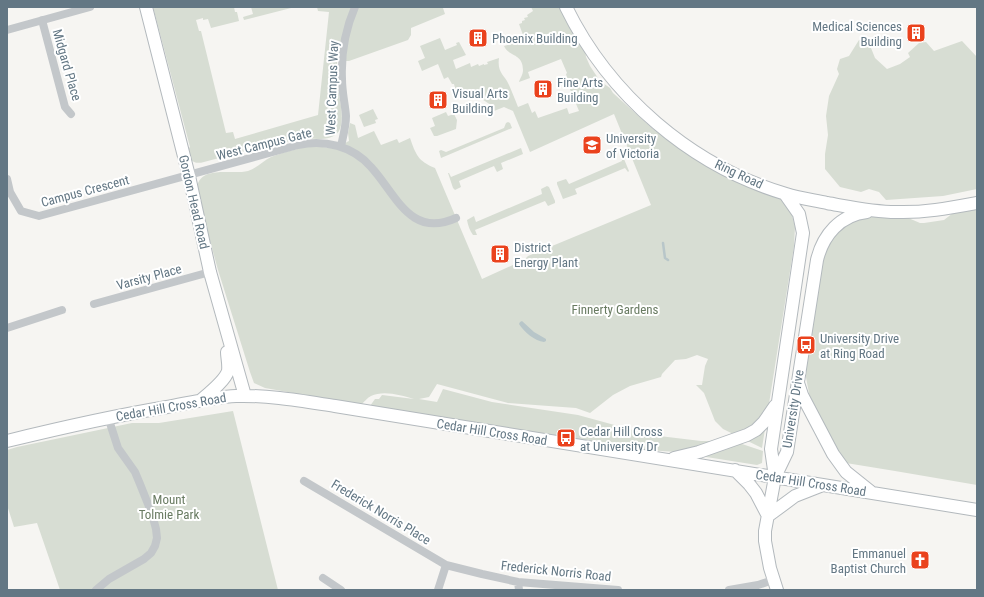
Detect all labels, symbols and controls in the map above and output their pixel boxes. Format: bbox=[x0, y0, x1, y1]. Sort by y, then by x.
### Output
place label: Medical Sciences Building bbox=[812, 19, 902, 49]
building icon: Medical Sciences Building bbox=[905, 22, 927, 44]
building icon: Phoenix Building bbox=[467, 27, 489, 49]
street label: Midgard Place bbox=[50, 28, 84, 102]
place label: Phoenix Building bbox=[492, 31, 578, 46]
street label: West Campus Way bbox=[323, 40, 341, 136]
place label: Fine Arts Building bbox=[557, 75, 603, 105]
building icon: Fine Arts Building bbox=[532, 78, 554, 100]
place label: Visual Arts Building bbox=[452, 86, 508, 116]
building icon: Visual Arts Building bbox=[427, 89, 449, 111]
street label: West Campus Gate bbox=[215, 125, 313, 163]
place label: University of Victoria bbox=[606, 131, 659, 161]
school or university icon: University of Victoria bbox=[581, 134, 603, 156]
street label: Gordon Head Road bbox=[176, 153, 212, 251]
street label: Ring Road bbox=[712, 156, 766, 192]
street label: Campus Crescent bbox=[39, 172, 131, 210]
place label: District Energy Plant bbox=[514, 240, 578, 270]
building icon: District Energy Plant bbox=[489, 243, 511, 265]
street label: Varsity Place bbox=[115, 261, 183, 293]
park label: Finnerty Gardens bbox=[572, 302, 659, 317]
place label: University Drive at Ring Road bbox=[820, 331, 899, 361]
bus stop icon: University Drive at Ring Road bbox=[795, 334, 817, 356]
street label: University Drive bbox=[779, 369, 807, 449]
street label: Cedar Hill Cross Road bbox=[115, 390, 227, 424]
street label: Cedar Hill Cross Road bbox=[436, 416, 548, 448]
place label: Cedar Hill Cross at University Dr bbox=[580, 424, 663, 454]
bus stop icon: Cedar Hill Cross at University Dr bbox=[555, 427, 577, 449]
street label: Cedar Hill Cross Road bbox=[755, 467, 867, 499]
street label: Frederick Norris Place bbox=[329, 476, 433, 548]
park label: Mount Tolmie Park bbox=[139, 492, 199, 522]
place label: Emmanuel Baptist Church bbox=[831, 546, 906, 576]
church icon: Emmanuel Baptist Church bbox=[909, 549, 931, 571]
street label: Frederick Norris Road bbox=[500, 558, 612, 584]

